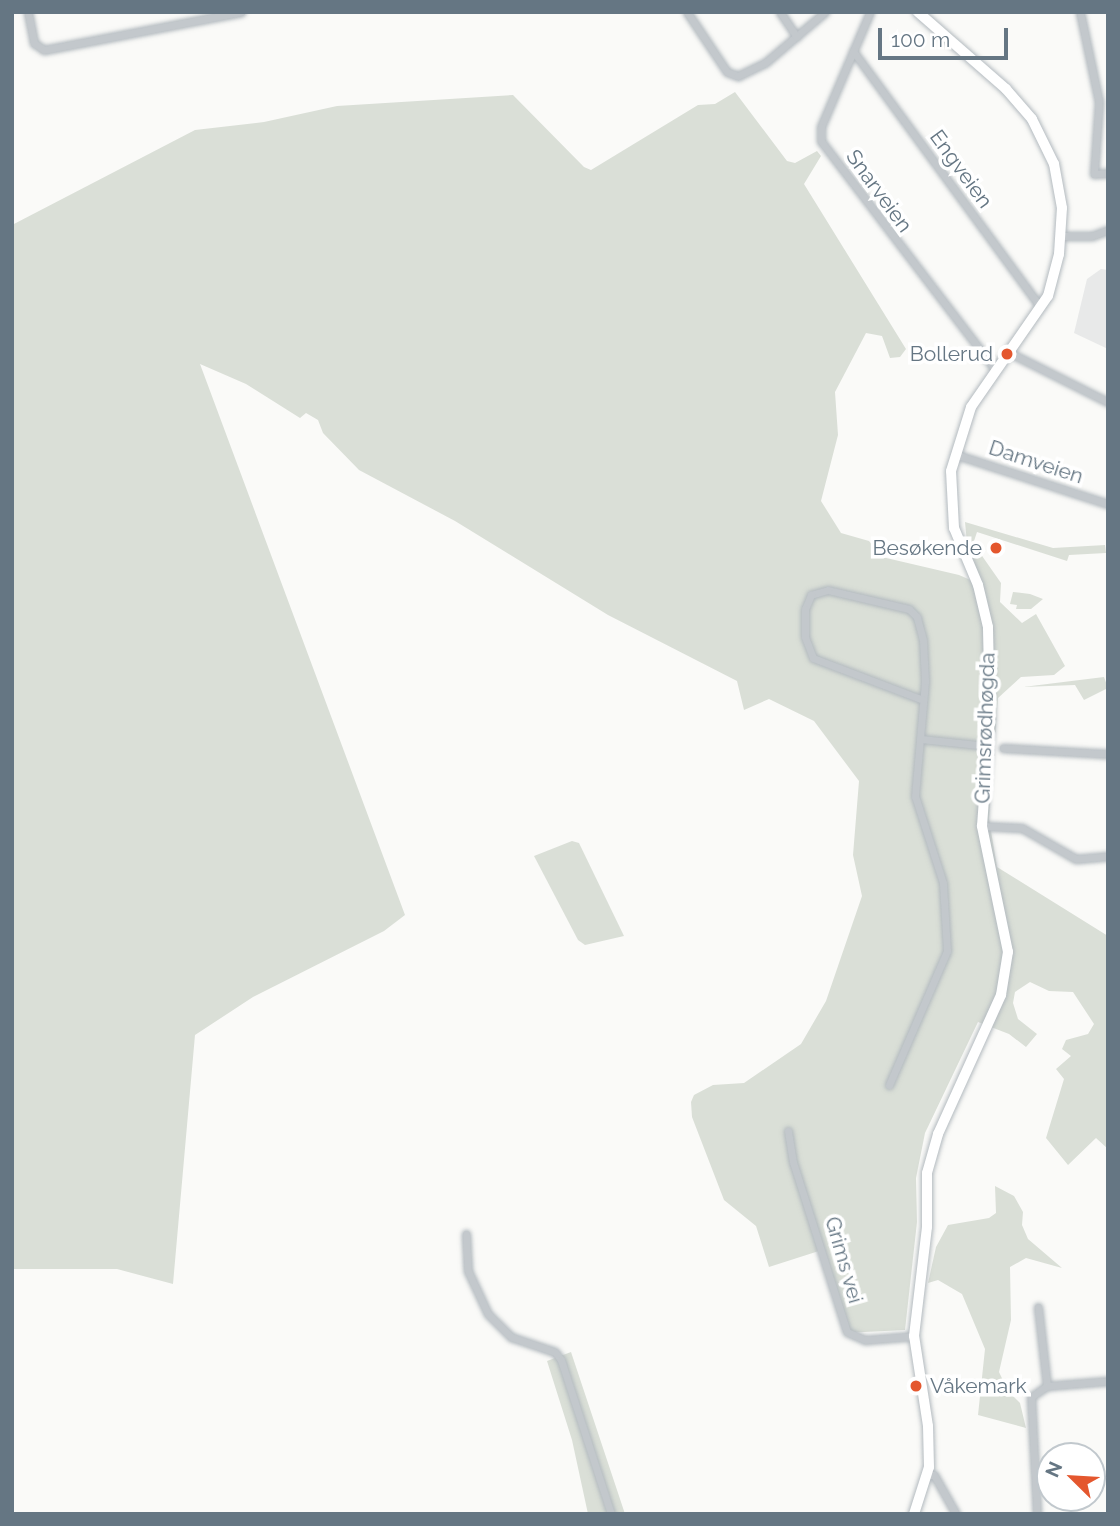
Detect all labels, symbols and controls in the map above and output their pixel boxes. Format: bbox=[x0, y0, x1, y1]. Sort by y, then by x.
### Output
scale bar bbox=[882, 14, 1012, 58]
text: 100 m bbox=[891, 27, 950, 52]
street label: Engveien bbox=[924, 125, 998, 213]
street label: Snarveien bbox=[841, 145, 917, 237]
place label: Bollerud bbox=[910, 341, 993, 367]
marker: Bollerud bbox=[999, 346, 1015, 362]
street label: Damveien bbox=[986, 435, 1086, 489]
place label: Besøkende bbox=[873, 535, 982, 561]
marker: Besøkende bbox=[988, 540, 1004, 556]
street label: Grimsrødhøgda bbox=[970, 652, 1000, 804]
street label: Grims vei bbox=[820, 1214, 868, 1306]
place label: Våkemark bbox=[930, 1373, 1027, 1399]
marker: Våkemark bbox=[908, 1378, 924, 1394]
north arrow bbox=[1036, 1442, 1106, 1512]
text: N bbox=[1041, 1458, 1067, 1480]

